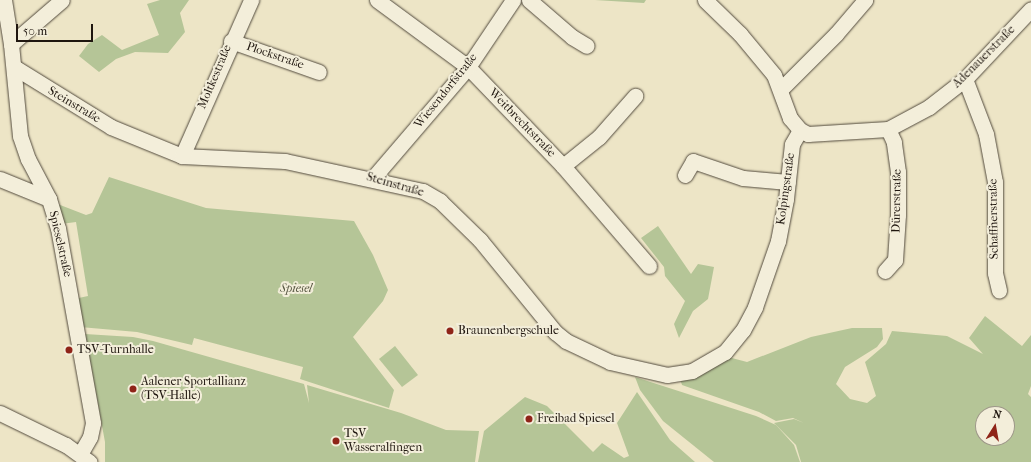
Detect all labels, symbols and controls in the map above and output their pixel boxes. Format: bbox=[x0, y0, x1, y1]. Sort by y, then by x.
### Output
scale bar bbox=[18, 16, 95, 42]
street label: Adenauerstraße bbox=[950, 23, 1018, 91]
text: 50 m bbox=[23, 24, 47, 38]
street label: Plockstraße bbox=[244, 39, 306, 73]
street label: Moltkestraße bbox=[195, 43, 235, 111]
street label: Wiesendorfstraße bbox=[412, 51, 480, 131]
street label: Steinstraße bbox=[45, 84, 103, 126]
street label: Weitbrechtstraße bbox=[486, 86, 558, 160]
street label: Kolpingstraße bbox=[774, 152, 798, 226]
street label: Dürerstraße bbox=[889, 169, 905, 233]
street label: Steinstraße bbox=[365, 170, 425, 200]
street label: Schaffnerstraße bbox=[986, 179, 1002, 259]
street label: Spieselstraße bbox=[45, 209, 75, 279]
park label: Spiesel bbox=[280, 282, 312, 296]
place label: Braunenbergschule bbox=[458, 324, 559, 338]
marker: Braunenbergschule bbox=[445, 326, 455, 336]
place label: TSV-Turnhalle bbox=[77, 343, 154, 357]
marker: TSV-Turnhalle bbox=[64, 345, 74, 355]
place label: Aalener Sportallianz (TSV-Halle) bbox=[141, 375, 246, 403]
marker: Aalener Sportallianz (TSV-Halle) bbox=[128, 384, 138, 394]
north arrow bbox=[975, 406, 1015, 446]
text: N bbox=[992, 408, 1003, 422]
place label: Freibad Spiesel bbox=[537, 412, 614, 426]
marker: Freibad Spiesel bbox=[524, 414, 534, 424]
place label: TSV Wasseralfingen bbox=[344, 427, 422, 455]
marker: TSV Wasseralfingen bbox=[331, 436, 341, 446]

